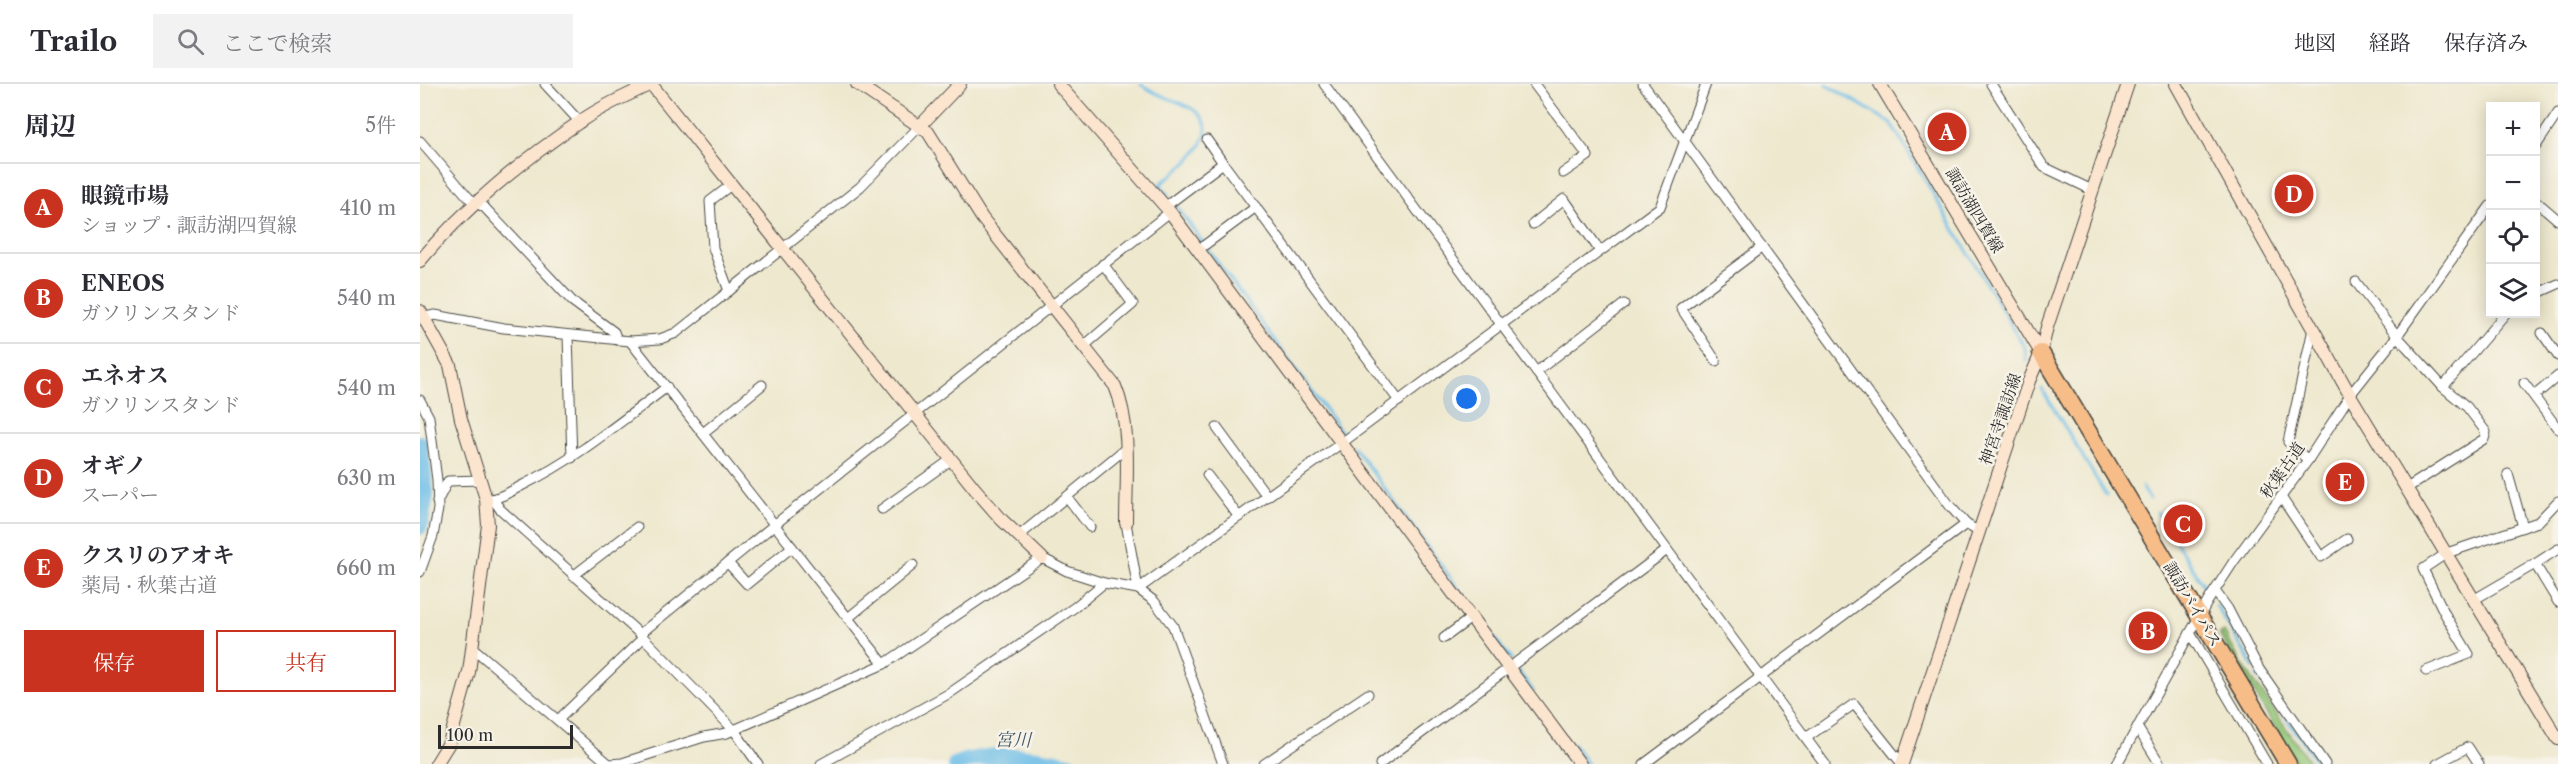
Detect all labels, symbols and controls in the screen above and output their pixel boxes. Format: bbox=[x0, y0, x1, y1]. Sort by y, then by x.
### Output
search box bbox=[153, 14, 573, 68]
text: Trailo bbox=[30, 24, 117, 58]
icon: search bbox=[174, 25, 207, 58]
text: ここで検索 bbox=[222, 30, 332, 57]
text: 地図 bbox=[2294, 30, 2336, 55]
text: 経路 bbox=[2369, 30, 2411, 55]
text: 保存済み bbox=[2444, 30, 2528, 55]
map controls bbox=[2486, 102, 2540, 318]
button: + bbox=[2486, 102, 2540, 156]
text: 周辺 bbox=[24, 110, 76, 142]
pin: A bbox=[1928, 110, 1966, 154]
text: 5件 bbox=[365, 113, 396, 137]
button: − bbox=[2486, 156, 2540, 210]
street label: 諏訪湖四賀線 bbox=[1942, 164, 2008, 256]
pin: D bbox=[2274, 172, 2314, 216]
text: 眼鏡市場 bbox=[81, 182, 169, 209]
text: A bbox=[36, 196, 51, 220]
text: 410 m bbox=[339, 196, 396, 220]
button: locate bbox=[2486, 210, 2540, 264]
text: ショップ · 諏訪湖四賀線 bbox=[81, 213, 297, 237]
button: layers bbox=[2486, 264, 2540, 318]
text: ENEOS bbox=[81, 270, 165, 297]
text: B bbox=[36, 286, 51, 310]
text: 540 m bbox=[337, 286, 396, 310]
text: ガソリンスタンド bbox=[81, 301, 240, 325]
text: エネオス bbox=[81, 362, 169, 389]
street label: 神宮寺諏訪線 bbox=[1975, 370, 2025, 468]
text: C bbox=[35, 376, 52, 400]
text: 540 m bbox=[337, 376, 396, 400]
your location bbox=[1452, 384, 1481, 413]
text: ガソリンスタンド bbox=[81, 393, 240, 417]
street label: 秋葉古道 bbox=[2255, 438, 2309, 502]
text: オギノ bbox=[81, 452, 147, 479]
pin: E bbox=[2326, 460, 2364, 504]
text: D bbox=[35, 466, 52, 490]
text: 630 m bbox=[337, 466, 396, 490]
text: スーパー bbox=[81, 483, 159, 507]
pin: C bbox=[2164, 502, 2202, 546]
text: クスリのアオキ bbox=[81, 542, 235, 569]
text: E bbox=[36, 556, 51, 580]
text: 660 m bbox=[336, 556, 396, 580]
street label: 諏訪バイパス bbox=[2160, 558, 2226, 650]
text: 薬局 · 秋葉古道 bbox=[81, 573, 217, 597]
pin: B bbox=[2128, 608, 2168, 654]
button: 保存 bbox=[24, 630, 204, 692]
button: 共有 bbox=[216, 630, 396, 692]
scale bar bbox=[438, 722, 573, 750]
text: 100 m bbox=[447, 725, 493, 745]
water label: 宮川 bbox=[995, 729, 1033, 751]

